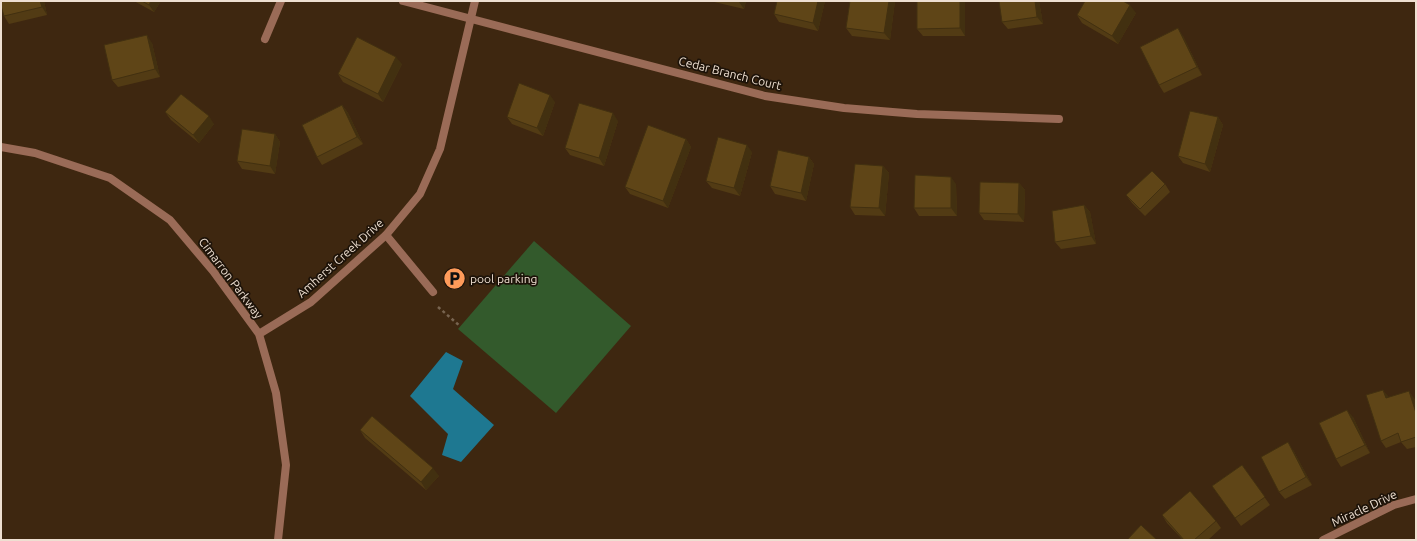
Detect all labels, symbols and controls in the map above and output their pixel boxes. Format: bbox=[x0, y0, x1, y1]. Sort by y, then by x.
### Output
street label: Cedar Branch Court bbox=[677, 54, 783, 92]
street label: Amherst Creek Drive bbox=[294, 216, 386, 300]
street label: Cimarron Parkway bbox=[196, 235, 266, 321]
parking icon: pool parking bbox=[441, 265, 467, 291]
place label: pool parking bbox=[470, 272, 537, 285]
street label: Miracle Drive bbox=[1329, 487, 1399, 529]

